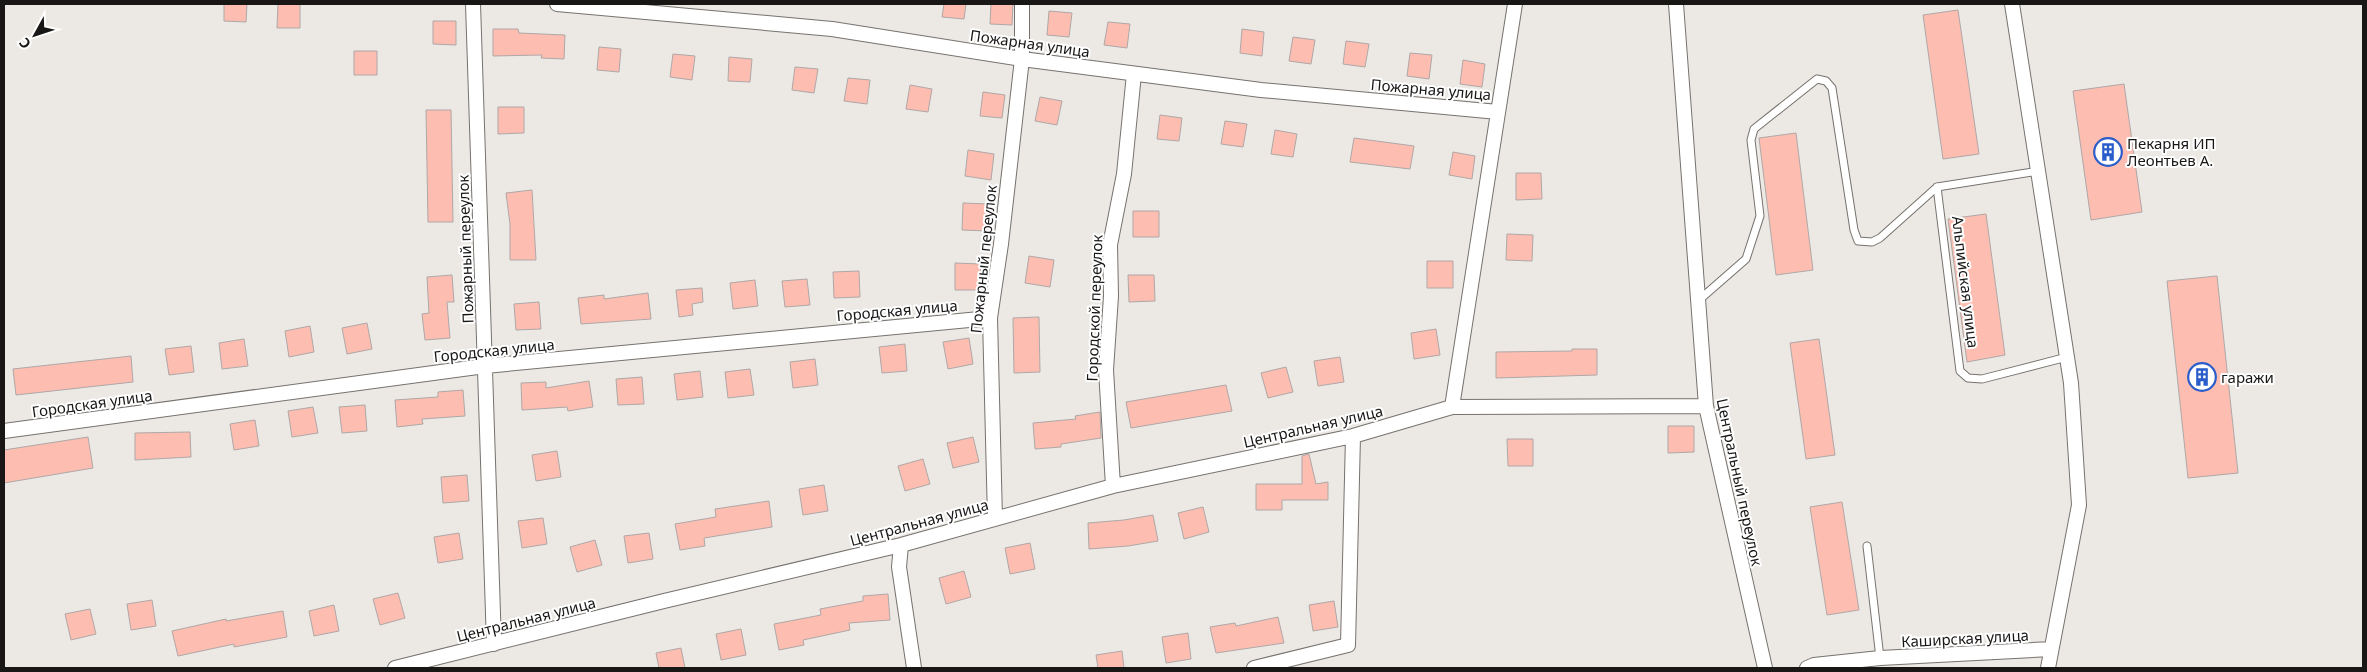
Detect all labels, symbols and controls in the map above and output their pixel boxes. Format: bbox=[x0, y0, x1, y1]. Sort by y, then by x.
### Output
north arrow bbox=[10, 10, 60, 60]
street label: Пожарная улица bbox=[969, 25, 1091, 61]
text: С bbox=[14, 34, 35, 53]
street label: Пожарная улица bbox=[1370, 74, 1492, 104]
place label: Пекарня ИП Леонтьев А. bbox=[2127, 133, 2216, 170]
building icon: Пекарня ИП Леонтьев А. bbox=[2093, 137, 2123, 167]
street label: Пожарный переулок bbox=[452, 174, 478, 324]
street label: Пожарный переулок bbox=[965, 184, 1001, 334]
street label: Альпийская улица bbox=[1948, 215, 1984, 349]
street label: Городской переулок bbox=[1081, 234, 1107, 382]
street label: Городская улица bbox=[836, 295, 958, 325]
street label: Городская улица bbox=[433, 334, 555, 366]
building icon: гаражи bbox=[2187, 362, 2217, 392]
place label: гаражи bbox=[2221, 367, 2274, 387]
street label: Городская улица bbox=[30, 385, 154, 421]
street label: Центральный переулок bbox=[1712, 396, 1768, 568]
street label: Центральная улица bbox=[1241, 400, 1385, 452]
street label: Центральная улица bbox=[848, 494, 990, 550]
street label: Центральная улица bbox=[454, 592, 598, 646]
street label: Каширская улица bbox=[1901, 625, 2029, 651]

